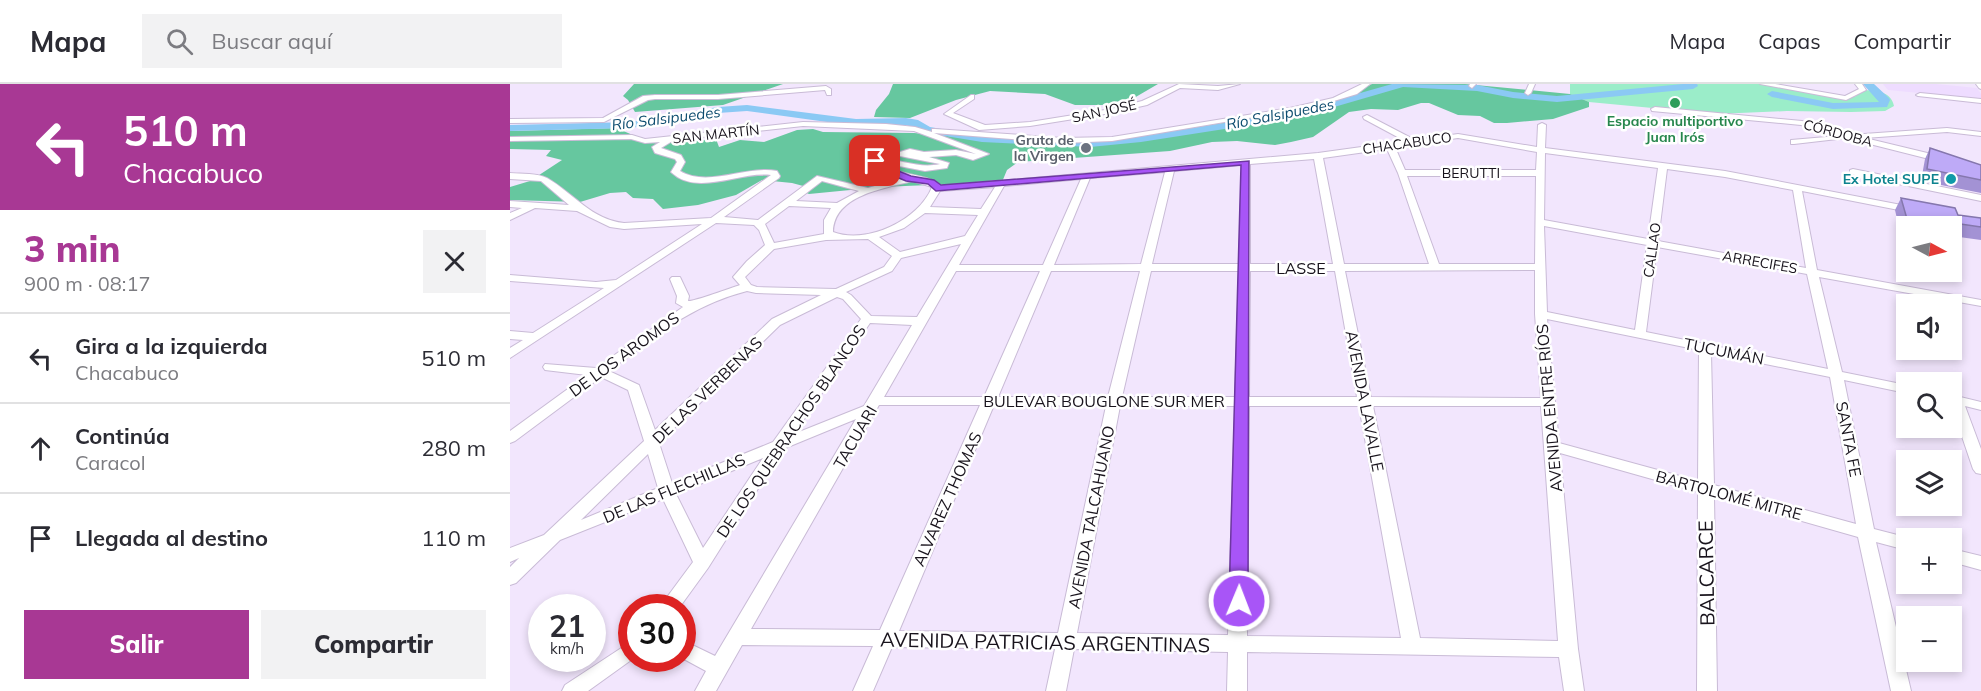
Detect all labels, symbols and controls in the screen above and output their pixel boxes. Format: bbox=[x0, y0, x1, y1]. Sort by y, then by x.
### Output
search box bbox=[142, 14, 562, 68]
text: Mapa bbox=[30, 24, 106, 59]
icon: search bbox=[163, 25, 196, 58]
text: Buscar aquí bbox=[211, 27, 332, 55]
text: Mapa bbox=[1670, 28, 1725, 54]
text: Capas bbox=[1758, 28, 1821, 54]
text: Compartir bbox=[1854, 28, 1951, 54]
water label: Río Salsipuedes bbox=[1224, 94, 1336, 134]
street label: SAN JOSÉ bbox=[1070, 95, 1138, 127]
marker: Espacio multiportivo Juan Irós bbox=[1668, 96, 1682, 110]
water label: Río Salsipuedes bbox=[610, 102, 722, 134]
text: 510 m bbox=[123, 104, 248, 157]
icon: left bbox=[24, 108, 102, 186]
place label: Espacio multiportivo Juan Irós bbox=[1607, 112, 1743, 146]
street label: CÓRDOBA bbox=[1802, 115, 1875, 151]
street label: SAN MARTÍN bbox=[672, 120, 760, 148]
street label: CHACABUCO bbox=[1361, 128, 1453, 158]
place label: Gruta de la Virgen bbox=[1014, 131, 1074, 165]
pin bbox=[849, 135, 900, 186]
marker: Gruta de la Virgen bbox=[1079, 141, 1093, 155]
icon: arrive bbox=[858, 144, 891, 177]
text: Chacabuco bbox=[123, 156, 263, 190]
street label: BERUTTI bbox=[1442, 164, 1500, 182]
place label: Ex Hotel SUPE bbox=[1843, 170, 1939, 188]
marker: Ex Hotel SUPE bbox=[1944, 172, 1958, 186]
north arrow bbox=[1896, 216, 1962, 282]
map controls bbox=[1896, 216, 1962, 672]
street label: CALLAO bbox=[1639, 221, 1665, 279]
text: 3 min bbox=[24, 226, 120, 271]
button: close bbox=[423, 230, 486, 293]
street label: ARRECIFES bbox=[1721, 247, 1799, 277]
street label: LASSE bbox=[1276, 258, 1326, 278]
text: 900 m · 08:17 bbox=[24, 271, 150, 296]
button: sound bbox=[1896, 294, 1962, 360]
street label: DE LOS AROMOS bbox=[565, 307, 683, 401]
street label: DE LOS QUEBRACHOS BLANCOS bbox=[712, 321, 870, 541]
street label: AVENIDA ENTRE RÍOS bbox=[1532, 323, 1566, 493]
street label: AVENIDA LAVALLE bbox=[1341, 329, 1389, 473]
text: Gira a la izquierda bbox=[75, 332, 268, 360]
street label: DE LAS VERBENAS bbox=[648, 332, 766, 448]
street label: TUCUMÁN bbox=[1682, 333, 1766, 369]
icon: left bbox=[24, 342, 57, 375]
text: 510 m bbox=[421, 344, 486, 372]
text: Chacabuco bbox=[75, 360, 179, 385]
button: search bbox=[1896, 372, 1962, 438]
street label: BULEVAR BOUGLONE SUR MER bbox=[983, 391, 1225, 411]
street label: SANTA FE bbox=[1832, 400, 1866, 478]
street label: TACUARI bbox=[829, 402, 881, 472]
text: Continúa bbox=[75, 422, 170, 450]
street label: AVENIDA TALCAHUANO bbox=[1063, 424, 1119, 610]
street label: ALVAREZ THOMAS bbox=[908, 429, 986, 569]
icon: ahead bbox=[24, 432, 57, 465]
text: 280 m bbox=[421, 434, 486, 462]
street label: DE LAS FLECHILLAS bbox=[600, 449, 748, 527]
text: Caracol bbox=[75, 450, 145, 475]
button: layers bbox=[1896, 450, 1962, 516]
street label: BARTOLOMÉ MITRE bbox=[1654, 466, 1804, 524]
street label: BALCARCE bbox=[1693, 520, 1719, 626]
icon: arrive bbox=[24, 522, 57, 555]
text: Llegada al destino bbox=[75, 524, 268, 552]
text: 110 m bbox=[421, 524, 486, 552]
button: + bbox=[1896, 528, 1962, 594]
position arrow bbox=[1207, 569, 1271, 633]
speed limit sign: 30 bbox=[618, 594, 696, 672]
button: − bbox=[1896, 606, 1962, 672]
text: 21 bbox=[549, 607, 585, 645]
button: Salir bbox=[24, 610, 249, 679]
button: Compartir bbox=[261, 610, 486, 679]
street label: AVENIDA PATRICIAS ARGENTINAS bbox=[880, 627, 1210, 657]
text: km/h bbox=[550, 639, 584, 658]

